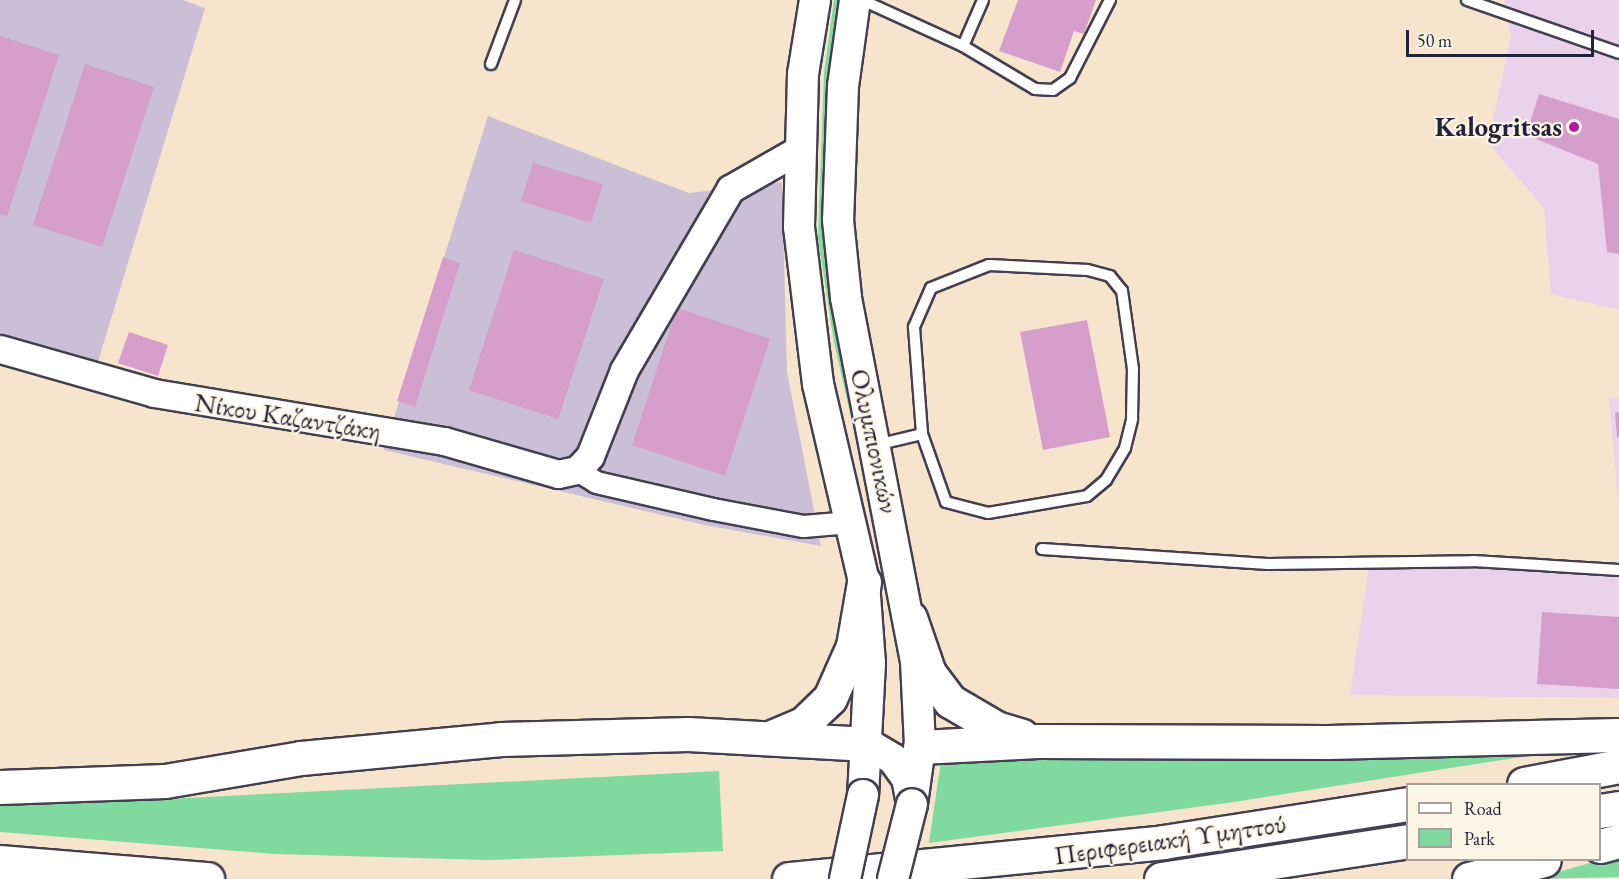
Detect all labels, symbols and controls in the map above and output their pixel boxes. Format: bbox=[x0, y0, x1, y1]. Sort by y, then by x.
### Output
scale bar bbox=[1409, 18, 1596, 56]
text: 50 m bbox=[1417, 29, 1452, 52]
place label: Kalogritsas bbox=[1435, 111, 1562, 143]
marker: Kalogritsas bbox=[1567, 120, 1581, 134]
street label: Ολυμπιονικών bbox=[844, 366, 906, 516]
street label: Νίκου Καζαντζάκη bbox=[193, 385, 383, 447]
legend bbox=[1406, 783, 1601, 861]
text: Road bbox=[1464, 797, 1502, 820]
street label: Περιφερειακή Υμηττού bbox=[1052, 807, 1288, 871]
text: Park bbox=[1464, 827, 1495, 850]

